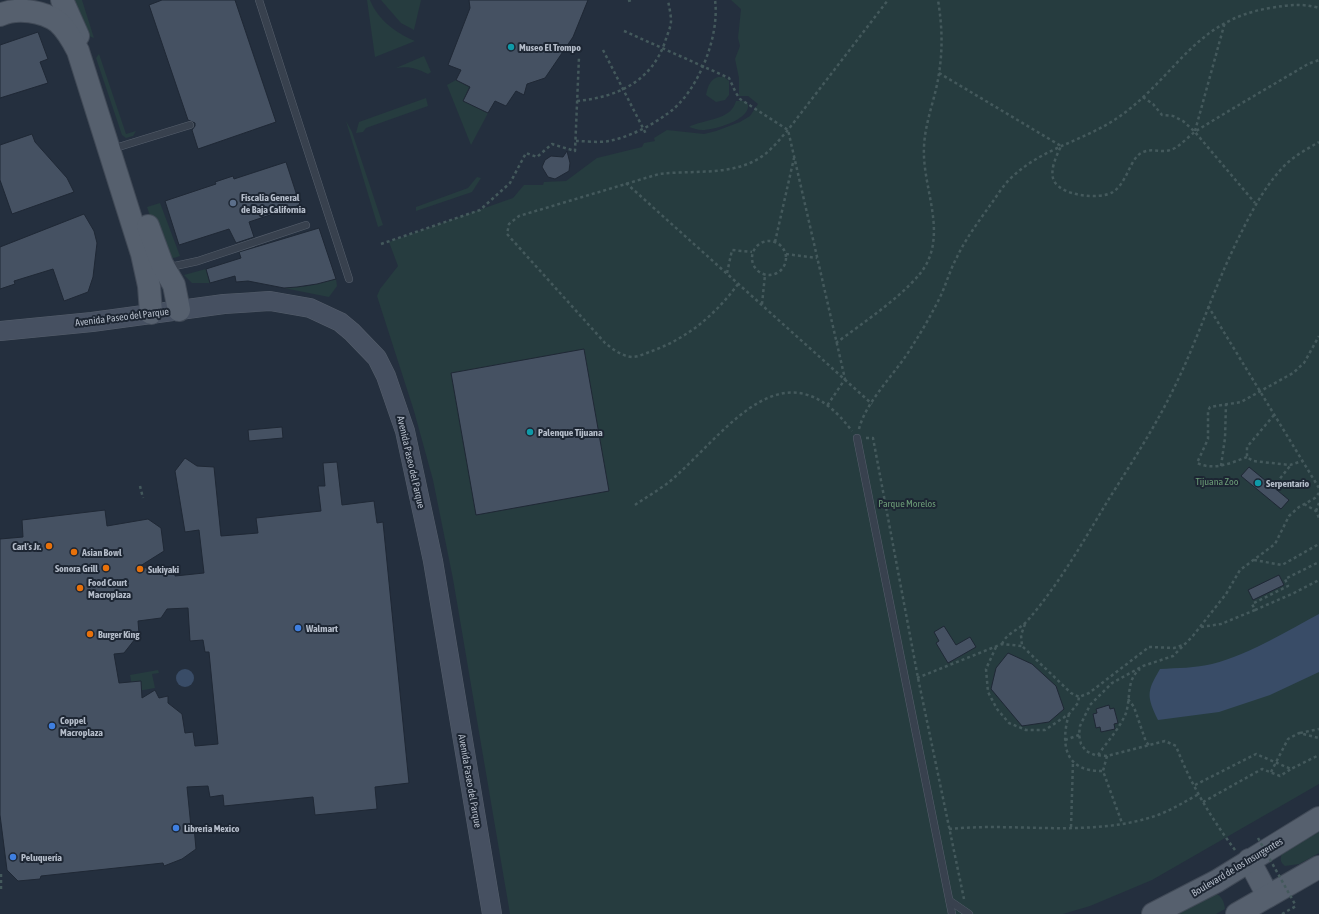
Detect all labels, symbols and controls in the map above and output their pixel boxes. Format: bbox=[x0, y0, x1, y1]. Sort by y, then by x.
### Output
marker: Museo El Trompo bbox=[506, 42, 516, 52]
place label: Museo El Trompo bbox=[519, 42, 581, 53]
place label: Fiscalia General de Baja California bbox=[241, 192, 306, 215]
marker: Fiscalia General de Baja California bbox=[228, 198, 238, 208]
street label: Avenida Paseo del Parque bbox=[74, 306, 170, 328]
street label: Avenida Paseo del Parque bbox=[395, 415, 427, 510]
marker: Palenque Tijuana bbox=[525, 427, 535, 437]
place label: Palenque Tijuana bbox=[538, 427, 603, 438]
park label: Tijuana Zoo bbox=[1195, 476, 1239, 487]
marker: Serpentario bbox=[1253, 478, 1263, 488]
place label: Serpentario bbox=[1266, 478, 1310, 489]
park label: Parque Morelos bbox=[878, 498, 936, 509]
place label: Carl's Jr. bbox=[12, 541, 41, 552]
marker: Carl's Jr. bbox=[44, 541, 54, 551]
marker: Asian Bowl bbox=[69, 547, 79, 557]
place label: Asian Bowl bbox=[81, 547, 122, 558]
place label: Sonora Grill bbox=[55, 563, 98, 574]
marker: Sonora Grill bbox=[101, 563, 111, 573]
marker: Sukiyaki bbox=[135, 564, 145, 574]
place label: Sukiyaki bbox=[148, 564, 179, 575]
place label: Food Court Macroplaza bbox=[88, 577, 131, 600]
marker: Food Court Macroplaza bbox=[75, 583, 85, 593]
marker: Walmart bbox=[293, 623, 303, 633]
place label: Walmart bbox=[305, 623, 338, 634]
marker: Burger King bbox=[85, 629, 95, 639]
place label: Burger King bbox=[98, 629, 140, 640]
place label: Coppel Macroplaza bbox=[60, 715, 103, 738]
marker: Coppel Macroplaza bbox=[47, 721, 57, 731]
street label: Avenida Paseo del Parque bbox=[456, 733, 484, 829]
marker: Libreria Mexico bbox=[171, 823, 181, 833]
place label: Libreria Mexico bbox=[184, 823, 240, 834]
street label: Boulevard de los Insurgentes bbox=[1189, 835, 1285, 899]
marker: Peluquería bbox=[8, 852, 18, 862]
place label: Peluquería bbox=[21, 852, 62, 863]

